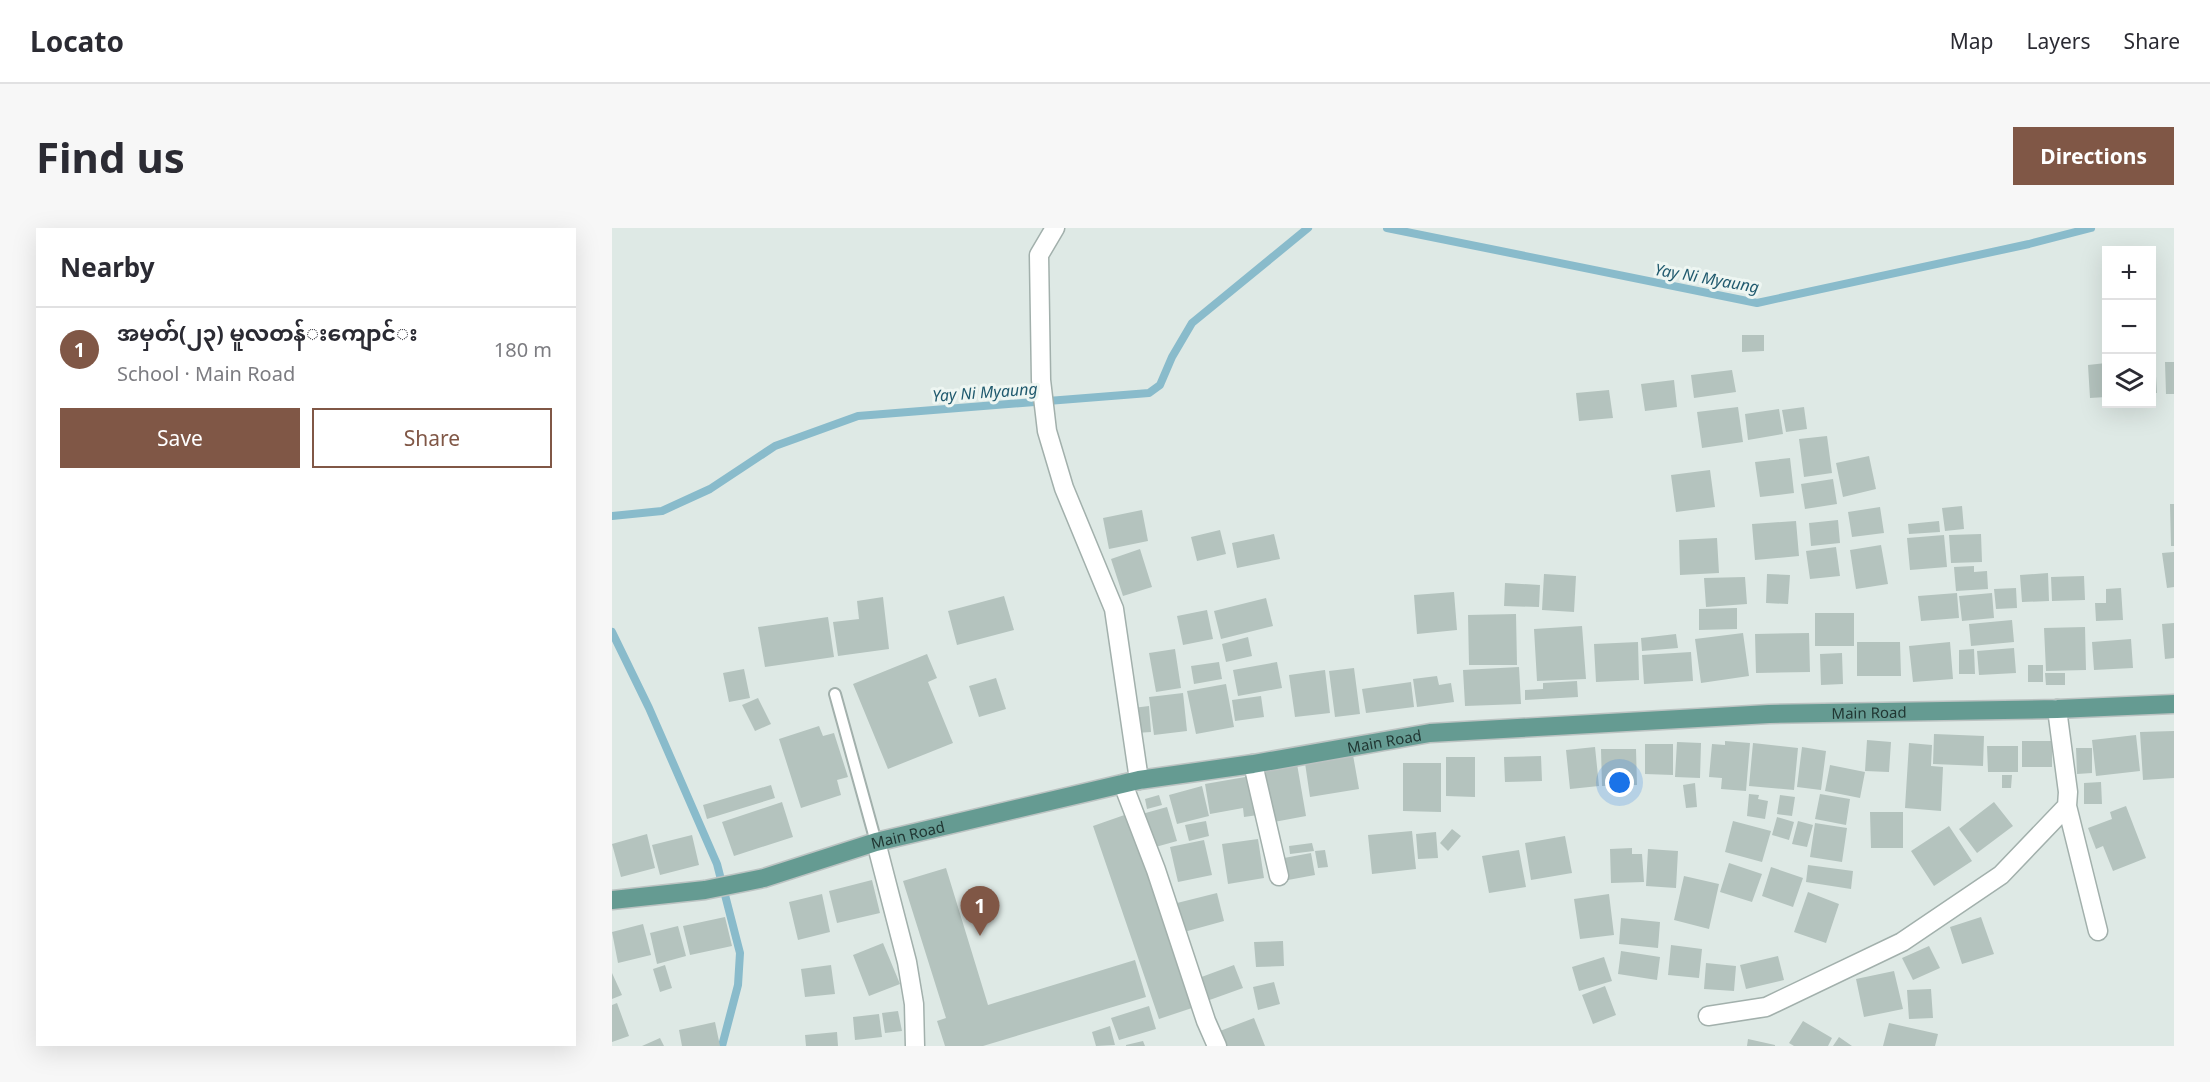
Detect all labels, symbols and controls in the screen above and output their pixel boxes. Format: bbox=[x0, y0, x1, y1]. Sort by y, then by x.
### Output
text: Locato bbox=[30, 22, 124, 60]
text: Map bbox=[1950, 27, 1994, 55]
text: Layers bbox=[2027, 27, 2091, 55]
text: Share bbox=[2124, 27, 2180, 55]
button: Directions bbox=[2013, 127, 2174, 185]
text: Find us bbox=[36, 128, 185, 185]
map controls bbox=[2102, 246, 2156, 408]
button: + bbox=[2102, 246, 2156, 300]
text: Nearby bbox=[60, 249, 155, 285]
water label: Yay Ni Myaung bbox=[1653, 258, 1761, 298]
button: − bbox=[2102, 300, 2156, 354]
text: အမှတ်(၂၃) မူလတန်‌း‌ကျောင်‌း bbox=[117, 317, 418, 347]
text: 1 bbox=[74, 336, 85, 363]
text: 180 m bbox=[494, 336, 552, 363]
button: layers bbox=[2102, 354, 2156, 408]
text: School · Main Road bbox=[117, 360, 295, 387]
water label: Yay Ni Myaung bbox=[932, 377, 1038, 407]
button: Save bbox=[60, 408, 300, 468]
button: Share bbox=[312, 408, 552, 468]
street label: Main Road bbox=[1831, 702, 1907, 723]
street label: Main Road bbox=[1346, 725, 1423, 757]
your location bbox=[1605, 768, 1634, 797]
street label: Main Road bbox=[869, 816, 947, 853]
pin: 1 bbox=[960, 886, 1000, 936]

